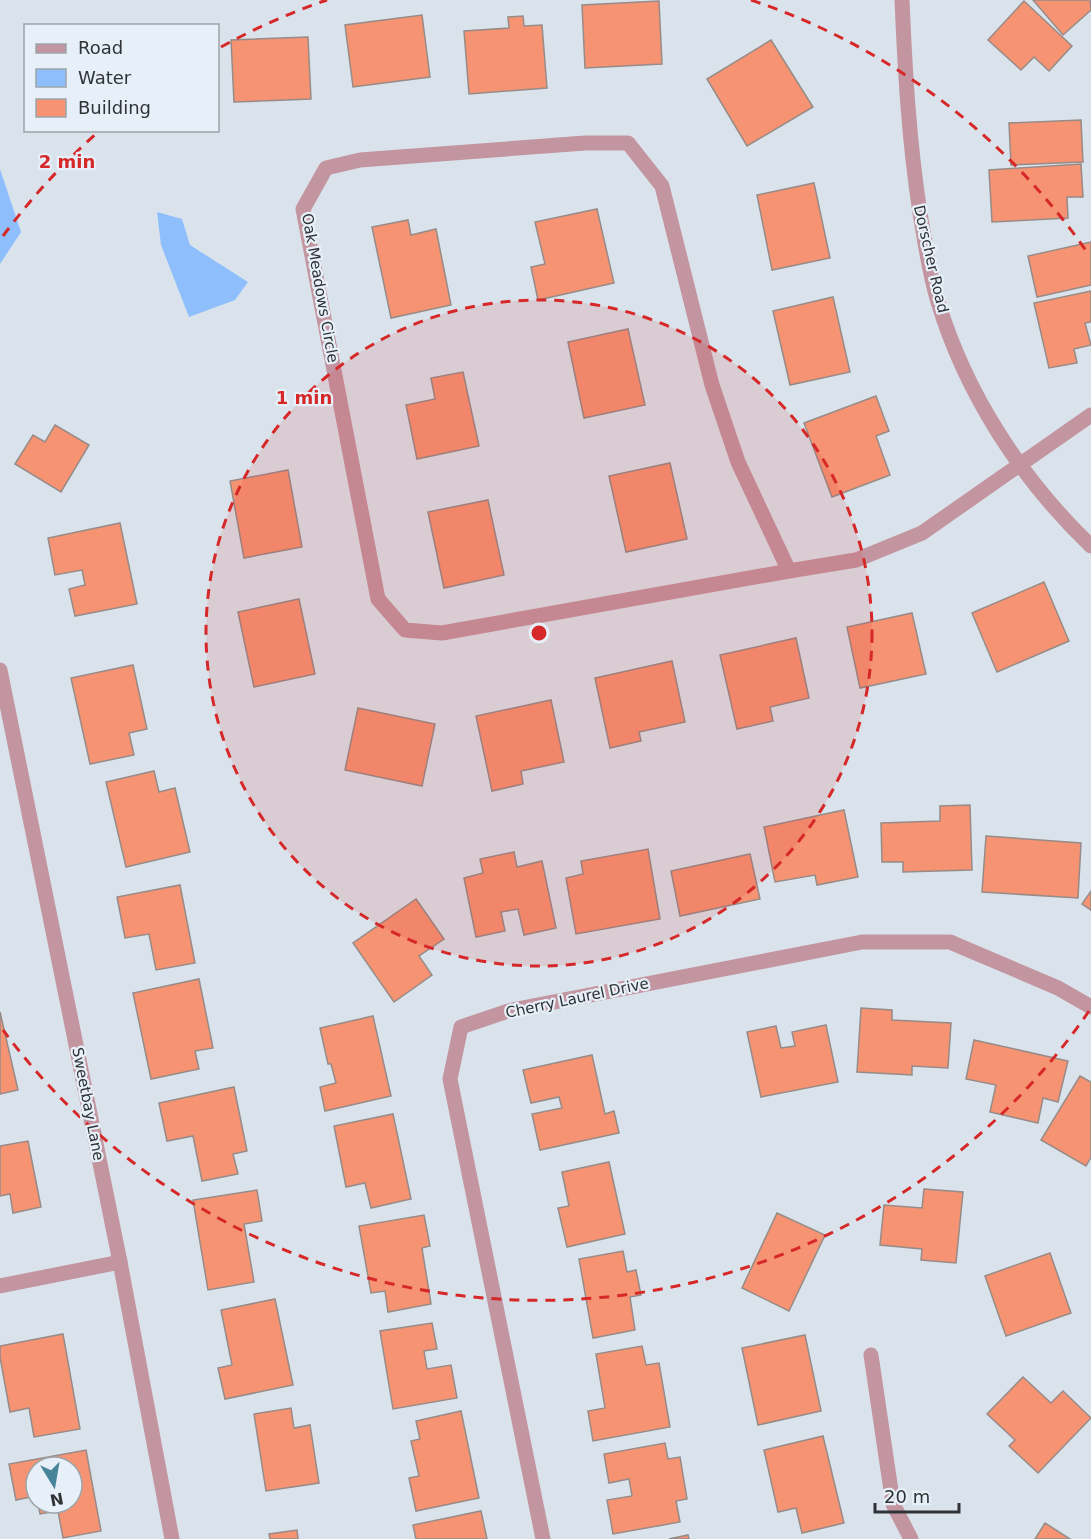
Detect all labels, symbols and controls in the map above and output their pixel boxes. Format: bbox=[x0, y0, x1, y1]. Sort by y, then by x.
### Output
legend bbox=[24, 24, 219, 132]
text: Road bbox=[78, 37, 123, 58]
text: Water bbox=[78, 67, 132, 88]
text: Building bbox=[78, 97, 151, 118]
text: 2 min bbox=[39, 151, 95, 172]
street label: Dorscher Road bbox=[910, 203, 952, 315]
street label: Oak Meadows Circle bbox=[298, 212, 342, 364]
text: 1 min bbox=[276, 387, 332, 408]
centre of rings bbox=[529, 623, 549, 643]
street label: Cherry Laurel Drive bbox=[504, 974, 650, 1022]
street label: Sweetbay Lane bbox=[68, 1046, 108, 1162]
north arrow bbox=[24, 1455, 84, 1515]
scale bar bbox=[875, 1476, 959, 1514]
text: 20 m bbox=[884, 1486, 930, 1507]
text: N bbox=[48, 1489, 65, 1510]

